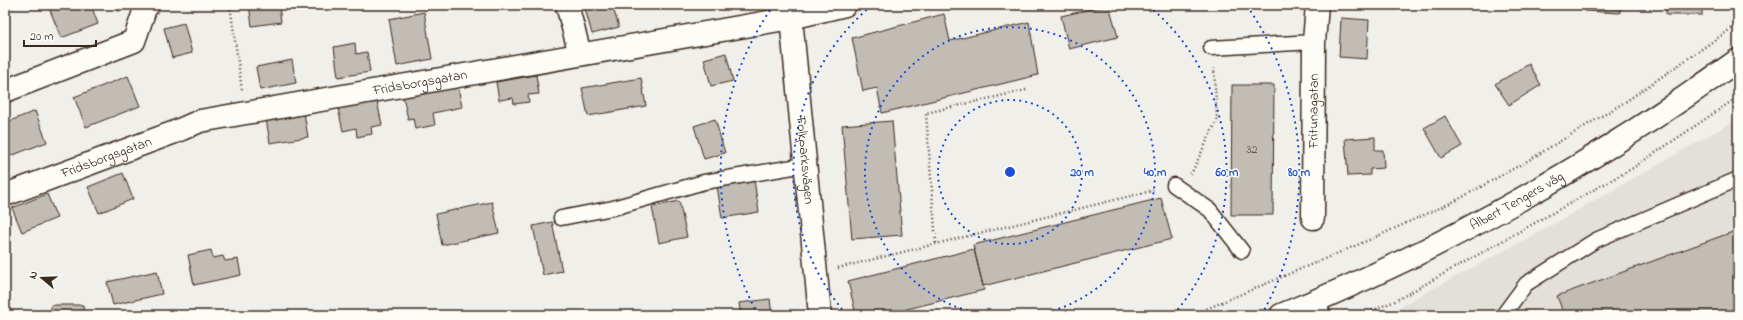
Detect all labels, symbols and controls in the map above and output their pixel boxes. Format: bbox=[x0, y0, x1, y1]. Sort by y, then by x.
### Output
scale bar bbox=[24, 22, 96, 48]
text: 20 m bbox=[30, 28, 53, 46]
street label: Fridsborgsgatan bbox=[370, 64, 469, 101]
street label: Fritunagatan bbox=[1303, 73, 1325, 150]
street label: Folkparksvägen bbox=[790, 114, 820, 205]
street label: Fridsborgsgatan bbox=[57, 131, 155, 184]
house number: 32 bbox=[1247, 141, 1257, 159]
text: 20 m bbox=[1069, 164, 1094, 182]
text: 40 m bbox=[1143, 164, 1167, 182]
text: 60 m bbox=[1215, 164, 1239, 182]
text: 80 m bbox=[1287, 164, 1311, 182]
centre of rings bbox=[1003, 165, 1017, 179]
street label: Albert Tengers väg bbox=[1466, 166, 1568, 236]
north arrow bbox=[22, 258, 62, 298]
text: N bbox=[25, 269, 42, 281]

